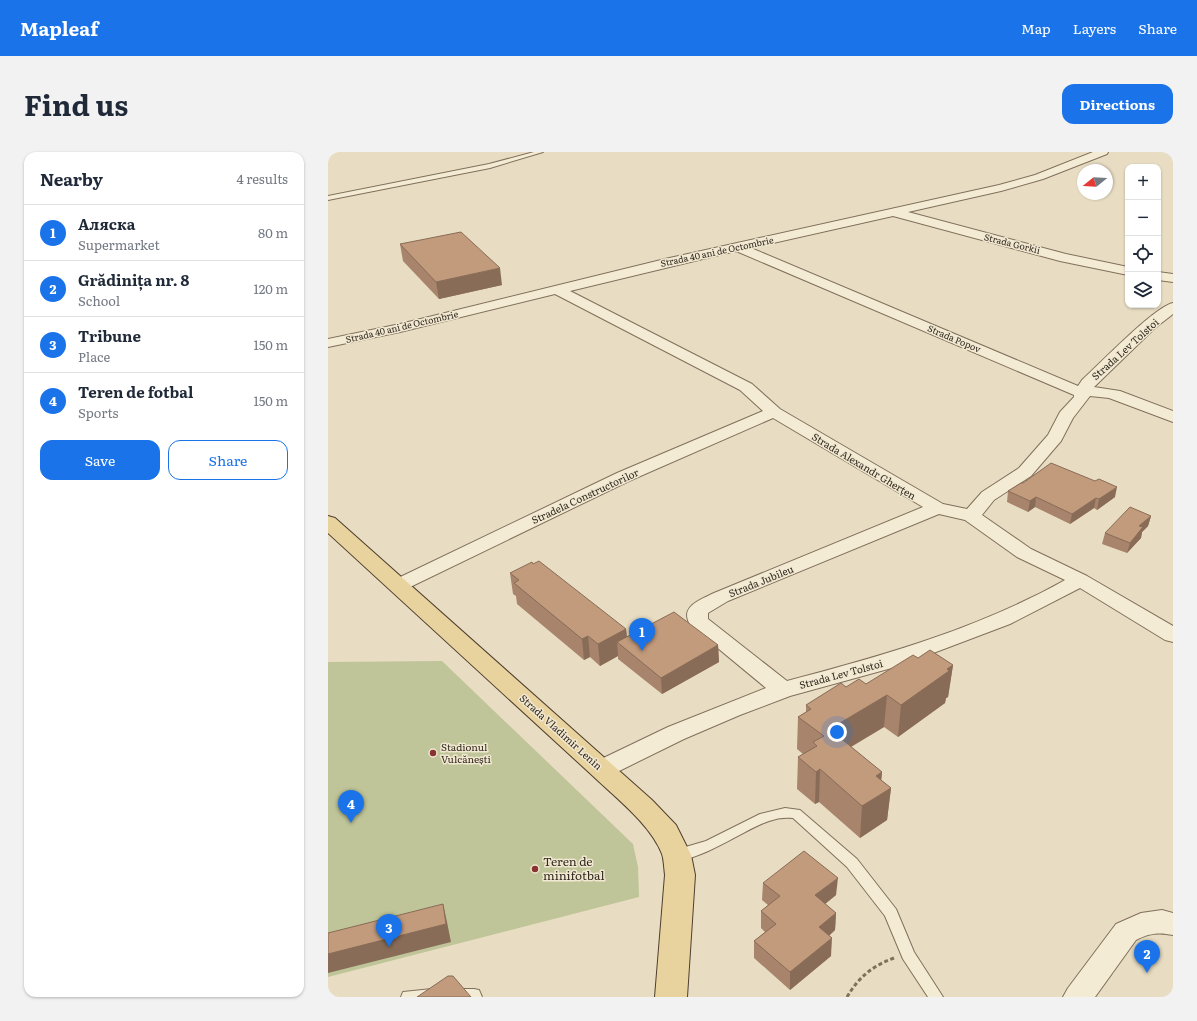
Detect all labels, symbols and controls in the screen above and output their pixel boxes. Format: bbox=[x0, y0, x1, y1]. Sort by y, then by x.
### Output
text: Mapleaf bbox=[20, 14, 98, 42]
text: Map bbox=[1021, 18, 1051, 38]
text: Layers bbox=[1073, 18, 1116, 38]
text: Share bbox=[1138, 18, 1177, 38]
text: Find us bbox=[24, 83, 128, 125]
button: Directions bbox=[1062, 84, 1173, 124]
north arrow bbox=[1077, 164, 1113, 200]
map controls bbox=[1125, 164, 1161, 308]
button: + bbox=[1125, 164, 1161, 200]
text: Nearby bbox=[40, 166, 103, 191]
text: 4 results bbox=[237, 169, 288, 188]
button: − bbox=[1125, 200, 1161, 236]
text: Аляска bbox=[78, 212, 135, 235]
text: 1 bbox=[50, 223, 56, 242]
text: 80 m bbox=[258, 223, 288, 242]
street label: Strada Gorkii bbox=[983, 229, 1042, 257]
street label: Strada 40 ani de Octombrie bbox=[659, 232, 775, 270]
text: Supermarket bbox=[78, 235, 160, 254]
button: locate bbox=[1125, 236, 1161, 272]
text: Grădinița nr. 8 bbox=[78, 268, 189, 291]
button: layers bbox=[1125, 272, 1161, 308]
text: 2 bbox=[50, 279, 56, 298]
text: 120 m bbox=[253, 279, 288, 298]
text: School bbox=[78, 291, 120, 310]
street label: Strada 40 ani de Octombrie bbox=[344, 306, 460, 346]
street label: Strada Lev Tolstoi bbox=[1088, 314, 1162, 383]
street label: Strada Popov bbox=[926, 321, 984, 356]
text: Tribune bbox=[78, 324, 141, 347]
text: 3 bbox=[49, 335, 57, 354]
text: 150 m bbox=[253, 335, 288, 354]
text: Place bbox=[78, 347, 110, 366]
text: Teren de fotbal bbox=[78, 380, 193, 403]
text: 4 bbox=[49, 391, 57, 410]
text: 150 m bbox=[253, 391, 288, 410]
text: Sports bbox=[78, 403, 118, 422]
street label: Strada Alexandr Gherțen bbox=[809, 429, 919, 503]
button: Save bbox=[40, 440, 160, 480]
button: Share bbox=[168, 440, 288, 480]
street label: Stradela Constructorilor bbox=[529, 464, 641, 527]
street label: Strada Jubileu bbox=[726, 560, 796, 600]
pin: 1 bbox=[629, 618, 655, 651]
street label: Strada Lev Tolstoi bbox=[797, 655, 885, 692]
street label: Strada Vladimir Lenin bbox=[517, 690, 606, 773]
your location bbox=[827, 722, 847, 742]
place label: Stadionul Vulcănești bbox=[441, 739, 492, 766]
marker: Stadionul Vulcănești bbox=[428, 748, 438, 758]
pin: 4 bbox=[338, 790, 364, 823]
place label: Teren de minifotbal bbox=[543, 852, 605, 884]
marker: Teren de minifotbal bbox=[530, 864, 540, 874]
pin: 3 bbox=[376, 914, 402, 947]
pin: 2 bbox=[1134, 940, 1160, 973]

